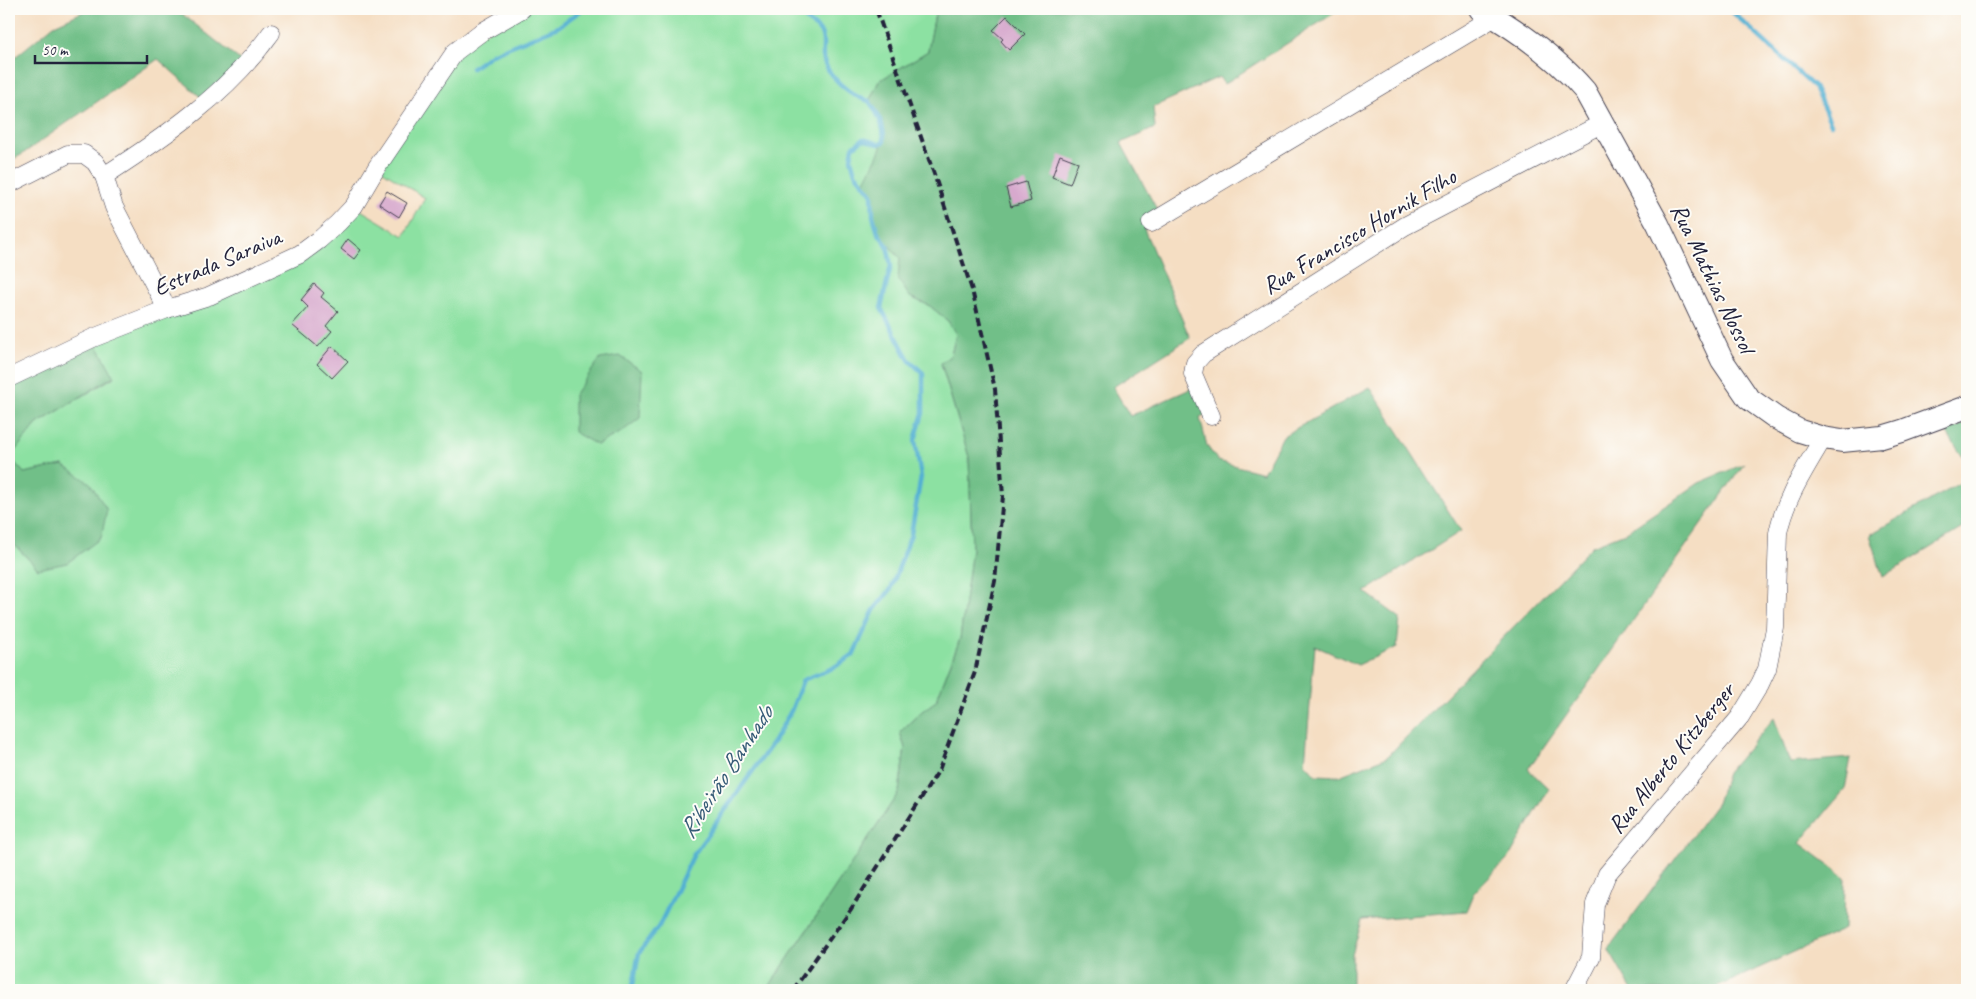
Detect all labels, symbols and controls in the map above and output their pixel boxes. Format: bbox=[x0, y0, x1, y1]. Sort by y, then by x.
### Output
scale bar bbox=[35, 32, 148, 64]
text: 50 m bbox=[42, 41, 69, 60]
street label: Rua Francisco Hornik Filho bbox=[1257, 161, 1463, 301]
street label: Rua Mathias Nossol bbox=[1664, 198, 1764, 361]
street label: Estrada Saraiva bbox=[149, 221, 287, 302]
street label: Rua Alberto Kitzberger bbox=[1601, 675, 1742, 840]
water label: Ribeirão Banhado bbox=[671, 697, 782, 844]

